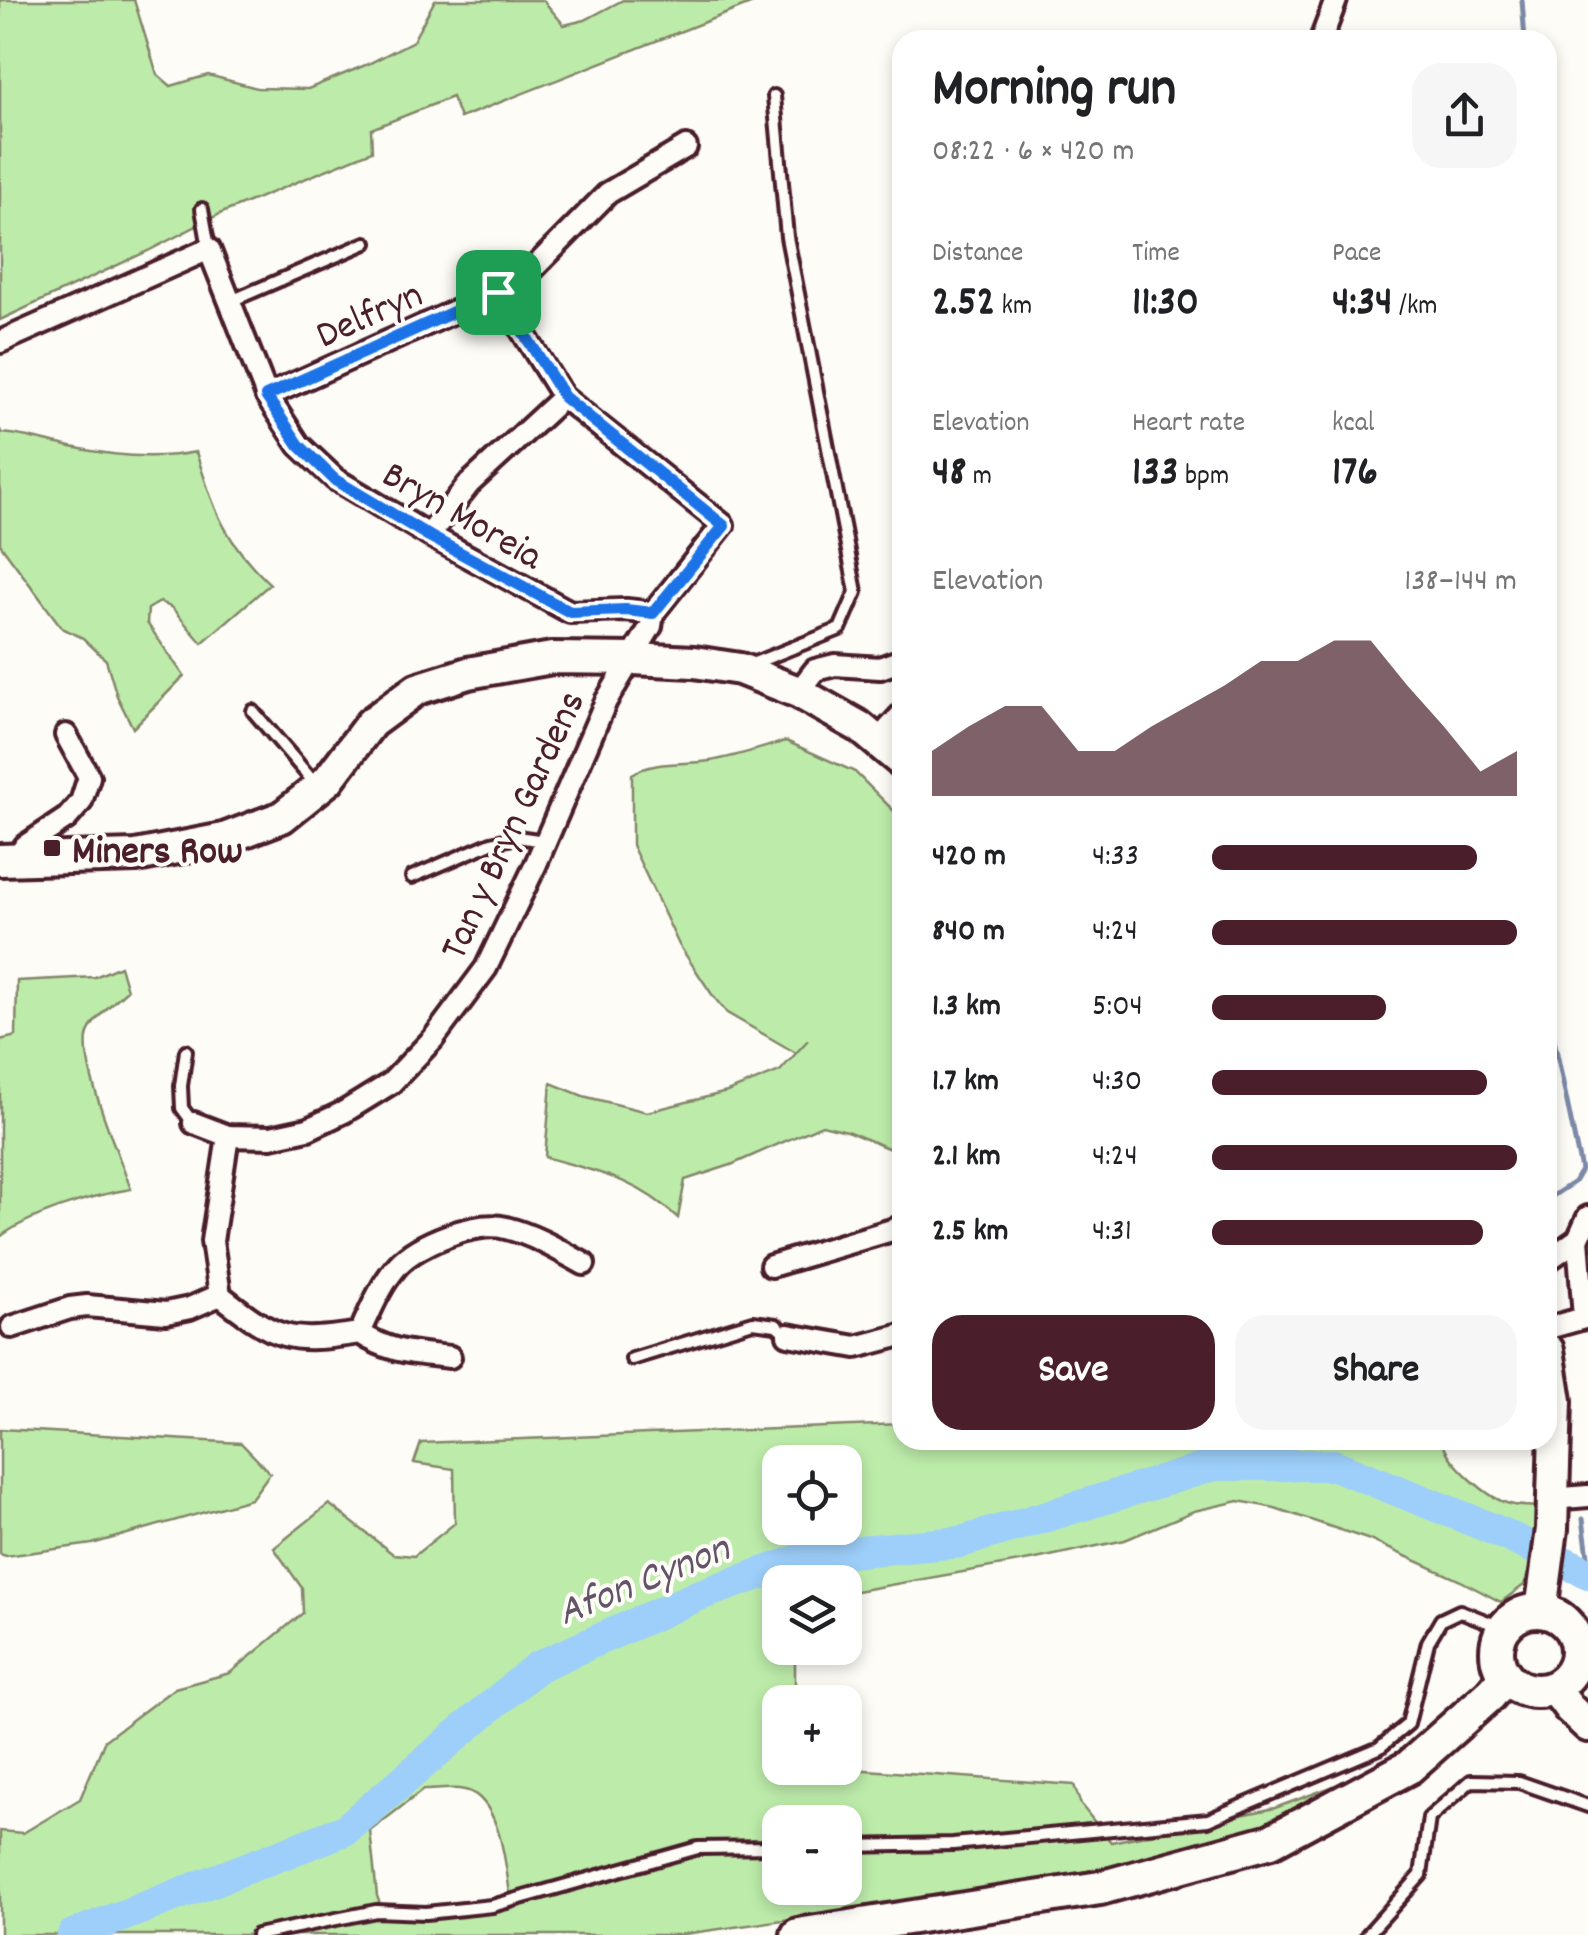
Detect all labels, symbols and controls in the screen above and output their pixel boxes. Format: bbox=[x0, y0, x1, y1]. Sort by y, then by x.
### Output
text: Morning run bbox=[932, 53, 1176, 132]
button: share bbox=[1412, 63, 1517, 168]
text: 08:22 · 6 × 420 m bbox=[932, 130, 1134, 176]
text: Distance bbox=[932, 235, 1023, 275]
text: Time bbox=[1132, 235, 1180, 275]
text: Pace bbox=[1332, 235, 1381, 275]
pin bbox=[456, 250, 541, 335]
icon: arrive bbox=[471, 265, 526, 320]
street label: Delfryn bbox=[308, 269, 433, 367]
text: 2.52 bbox=[932, 275, 995, 335]
text: 11:30 bbox=[1132, 275, 1199, 335]
text: 4:34 bbox=[1332, 275, 1392, 335]
text: km bbox=[995, 288, 1032, 328]
text: /km bbox=[1392, 288, 1438, 328]
text: Elevation bbox=[932, 405, 1029, 445]
text: Heart rate bbox=[1132, 405, 1245, 445]
text: kcal bbox=[1332, 405, 1375, 445]
text: 48 bbox=[932, 445, 966, 505]
text: 133 bbox=[1132, 445, 1179, 505]
text: 176 bbox=[1332, 445, 1378, 505]
street label: Bryn Moreia bbox=[370, 450, 553, 588]
text: m bbox=[966, 458, 992, 498]
text: bpm bbox=[1179, 458, 1229, 498]
text: Elevation bbox=[932, 560, 1043, 606]
text: 138–144 m bbox=[1404, 560, 1517, 606]
street label: Tan y Bryn Gardens bbox=[429, 683, 603, 971]
place label: Miners Row bbox=[72, 826, 243, 883]
text: 420 m bbox=[932, 835, 1006, 881]
text: 4:33 bbox=[1092, 835, 1139, 881]
marker: Miners Row bbox=[41, 837, 63, 859]
text: 840 m bbox=[932, 910, 1005, 956]
text: 4:24 bbox=[1092, 910, 1138, 956]
text: 1.3 km bbox=[932, 985, 1001, 1031]
text: 5:04 bbox=[1092, 985, 1143, 1031]
text: 1.7 km bbox=[932, 1060, 999, 1106]
text: 4:30 bbox=[1092, 1060, 1142, 1106]
text: 2.1 km bbox=[932, 1135, 1001, 1181]
text: 4:24 bbox=[1092, 1135, 1138, 1181]
text: 2.5 km bbox=[932, 1210, 1009, 1256]
text: 4:31 bbox=[1092, 1210, 1132, 1256]
button: Save bbox=[932, 1315, 1215, 1430]
button: Share bbox=[1235, 1315, 1517, 1430]
map controls bbox=[762, 1445, 862, 1905]
button: locate bbox=[762, 1445, 862, 1545]
water label: Afon Cynon bbox=[550, 1521, 741, 1645]
button: layers bbox=[762, 1565, 862, 1665]
button: + bbox=[762, 1685, 862, 1785]
button: − bbox=[762, 1805, 862, 1905]

